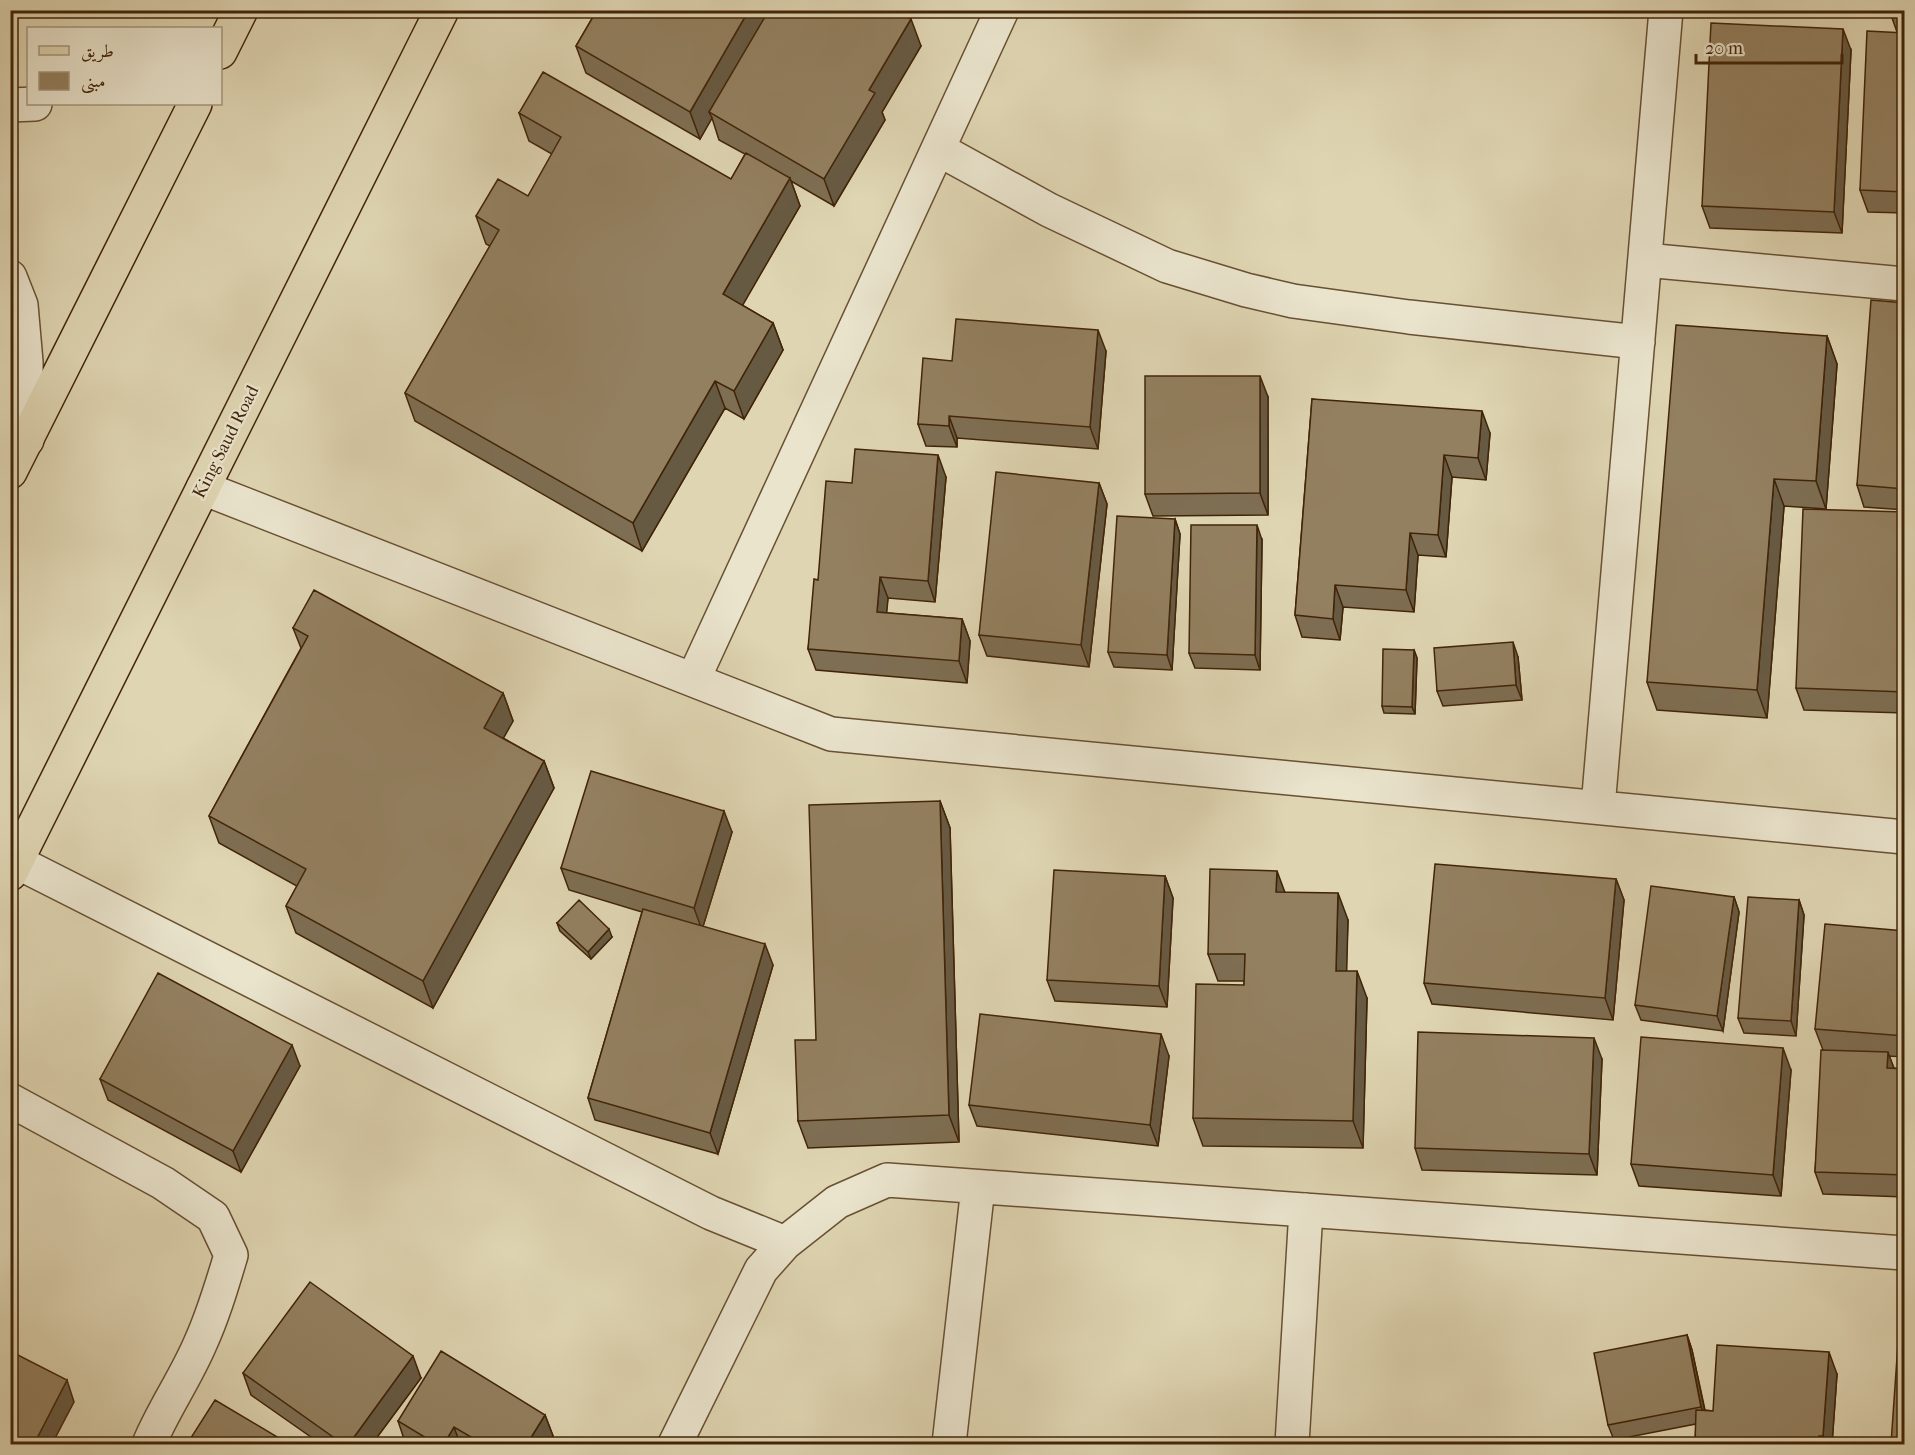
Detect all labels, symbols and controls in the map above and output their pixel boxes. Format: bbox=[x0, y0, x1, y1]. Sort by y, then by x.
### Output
legend bbox=[27, 27, 222, 105]
scale bar bbox=[1696, 27, 1842, 65]
text: 20 m bbox=[1705, 38, 1743, 59]
text: طريق bbox=[81, 41, 114, 63]
text: مبنى bbox=[81, 71, 106, 94]
street label: King Saud Road bbox=[189, 382, 264, 502]

